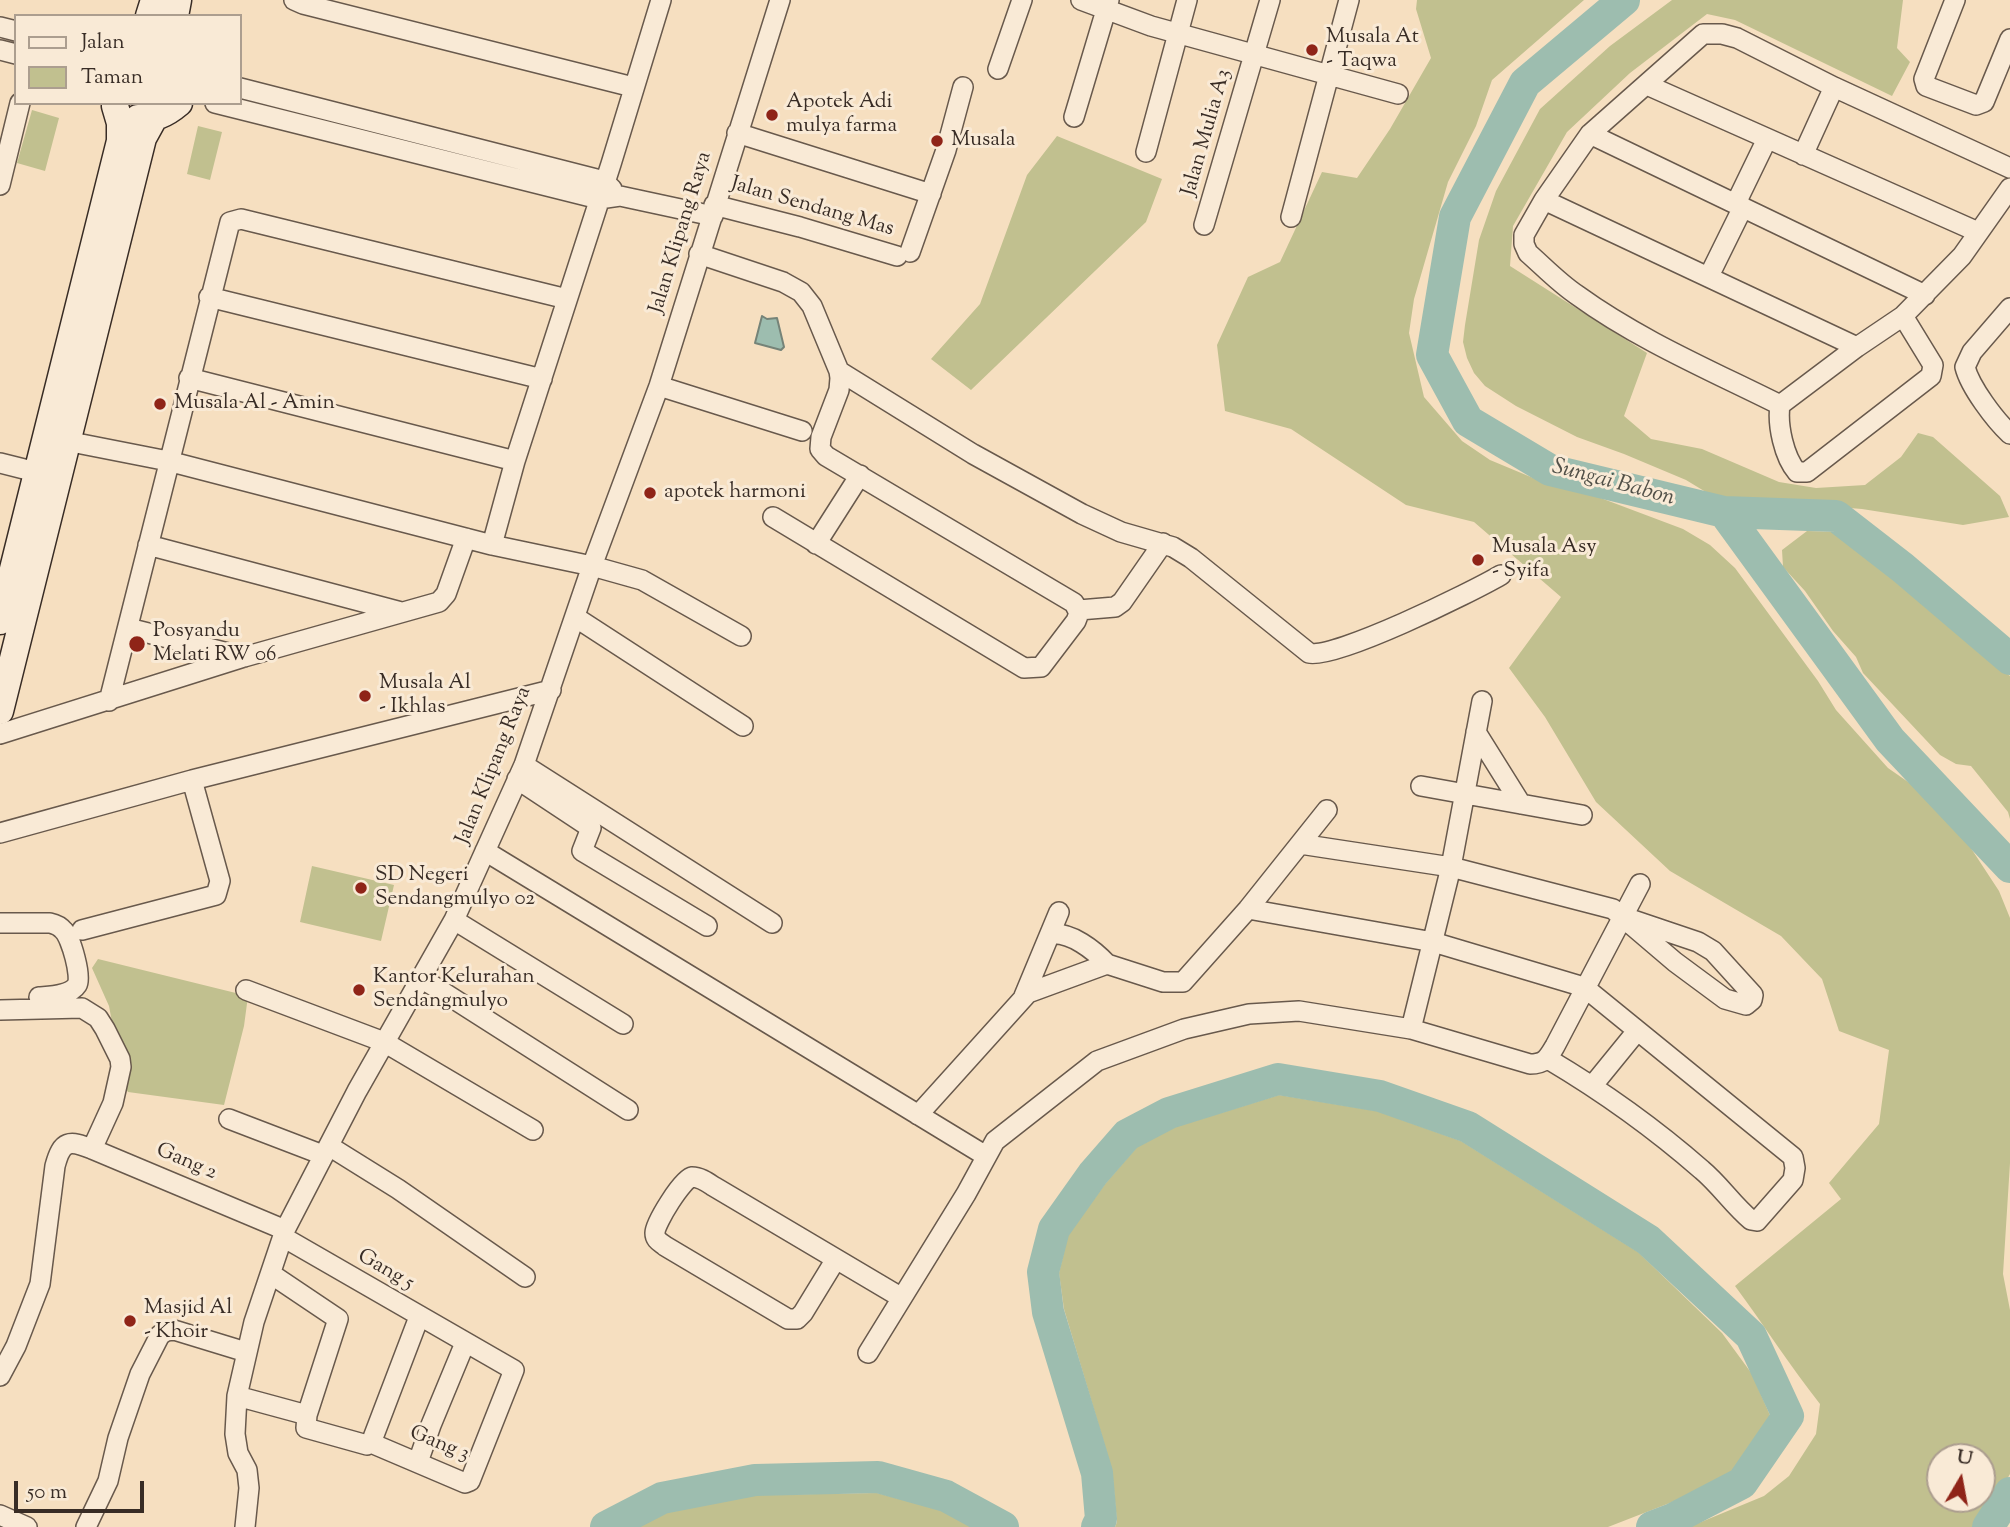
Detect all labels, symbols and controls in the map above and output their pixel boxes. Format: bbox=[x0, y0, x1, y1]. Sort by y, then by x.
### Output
legend bbox=[14, 14, 242, 105]
place label: Musala At - Taqwa bbox=[1326, 25, 1419, 75]
text: Jalan bbox=[81, 28, 125, 58]
marker: Musala At - Taqwa bbox=[1304, 42, 1320, 58]
text: Taman bbox=[81, 63, 143, 93]
street label: Jalan Mulia A3 bbox=[1178, 67, 1238, 199]
place label: Apotek Adi mulya farma bbox=[786, 90, 897, 140]
marker: Apotek Adi mulya farma bbox=[764, 107, 780, 123]
place label: Musala bbox=[951, 128, 1016, 154]
marker: Musala bbox=[929, 133, 945, 149]
street label: Jalan Klipang Raya bbox=[645, 149, 719, 317]
street label: Jalan Sendang Mas bbox=[728, 173, 896, 243]
place label: Musala Al - Amin bbox=[174, 391, 335, 417]
marker: Musala Al - Amin bbox=[152, 396, 168, 412]
water label: Sungai Babon bbox=[1549, 454, 1677, 514]
place label: apotek harmoni bbox=[664, 480, 806, 506]
marker: apotek harmoni bbox=[642, 485, 658, 501]
place label: Musala Asy - Syifa bbox=[1492, 535, 1597, 585]
marker: Musala Asy - Syifa bbox=[1470, 552, 1486, 568]
place label: Posyandu Melati RW 06 bbox=[153, 619, 276, 669]
marker: Posyandu Melati RW 06 bbox=[127, 634, 147, 654]
place label: Musala Al - Ikhlas bbox=[379, 671, 471, 721]
street label: Jalan Klipang Raya bbox=[452, 683, 538, 849]
marker: Musala Al - Ikhlas bbox=[357, 688, 373, 704]
place label: SD Negeri Sendangmulyo 02 bbox=[375, 863, 535, 913]
marker: SD Negeri Sendangmulyo 02 bbox=[353, 880, 369, 896]
place label: Kantor Kelurahan Sendangmulyo bbox=[373, 965, 535, 1015]
marker: Kantor Kelurahan Sendangmulyo bbox=[351, 982, 367, 998]
street label: Gang 2 bbox=[152, 1139, 220, 1187]
street label: Gang 5 bbox=[352, 1245, 418, 1297]
place label: Masjid Al - Khoir bbox=[144, 1296, 232, 1346]
marker: Masjid Al - Khoir bbox=[122, 1313, 138, 1329]
street label: Gang 3 bbox=[405, 1422, 473, 1468]
north arrow bbox=[1926, 1443, 1996, 1513]
text: U bbox=[1954, 1444, 1974, 1473]
scale bar bbox=[18, 1468, 147, 1512]
text: 50 m bbox=[27, 1478, 67, 1508]

